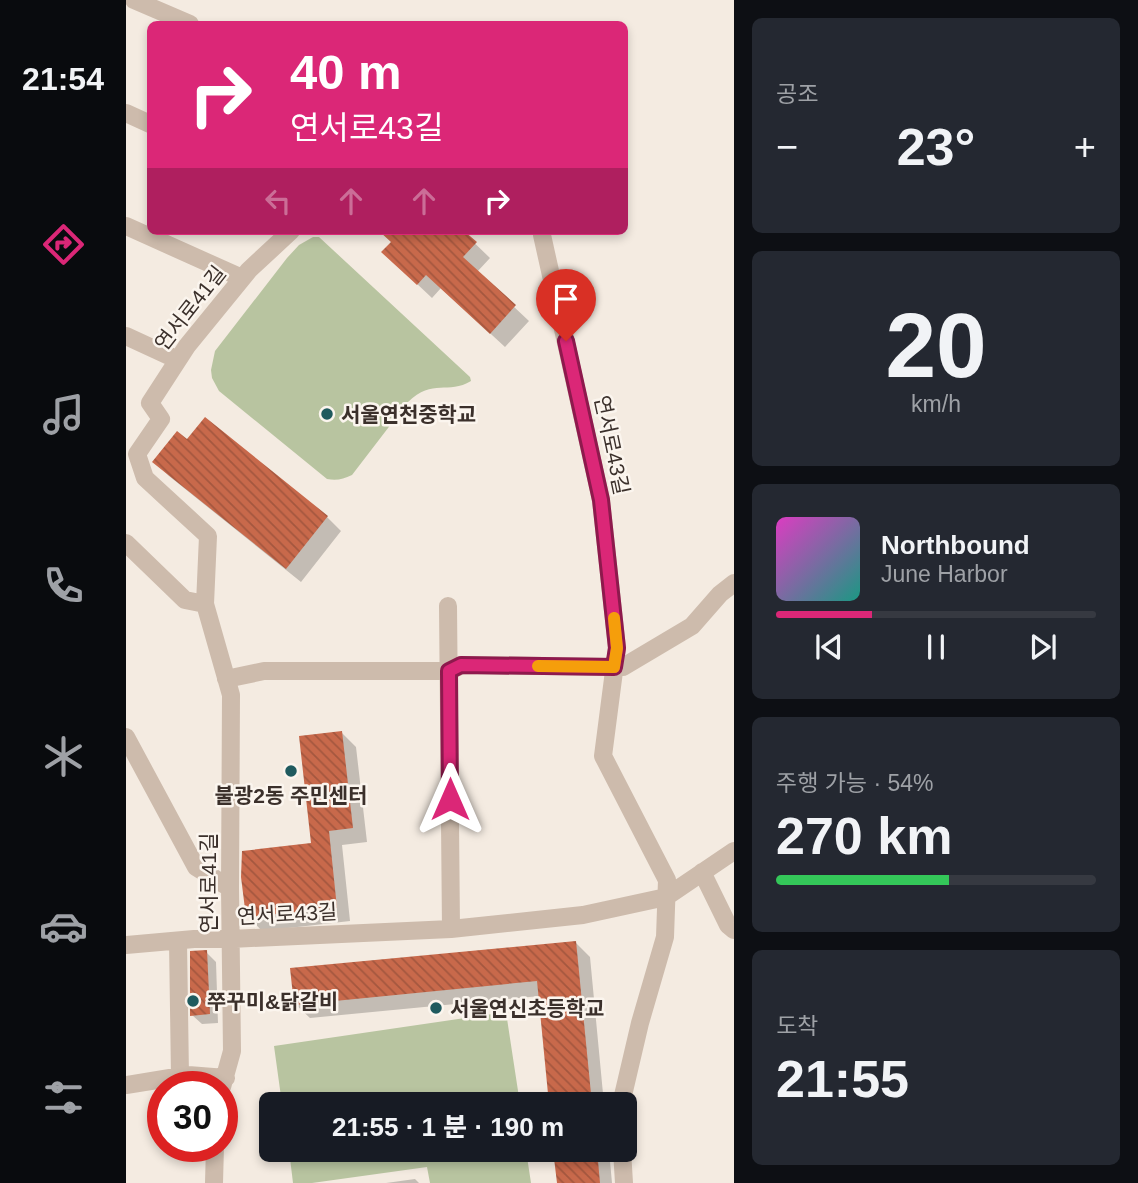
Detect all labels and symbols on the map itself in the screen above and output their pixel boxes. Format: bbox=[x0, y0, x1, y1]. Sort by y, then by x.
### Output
street label: 연서로41길 bbox=[150, 261, 230, 355]
pin bbox=[536, 269, 596, 341]
street label: 연서로43길 bbox=[590, 393, 634, 497]
place label: 서울연천중학교 bbox=[341, 403, 476, 426]
marker: 서울연천중학교 bbox=[319, 406, 335, 422]
position arrow bbox=[413, 762, 487, 836]
marker: 불광2동 주민센터 bbox=[283, 763, 299, 779]
place label: 불광2동 주민센터 bbox=[215, 784, 367, 807]
street label: 연서로41길 bbox=[197, 833, 220, 933]
street label: 연서로43길 bbox=[236, 900, 338, 928]
place label: 쭈꾸미&닭갈비 bbox=[207, 990, 338, 1013]
marker: 쭈꾸미&닭갈비 bbox=[185, 993, 201, 1009]
place label: 서울연신초등학교 bbox=[450, 997, 605, 1020]
marker: 서울연신초등학교 bbox=[428, 1000, 444, 1016]
speed limit sign: 30 bbox=[147, 1071, 238, 1162]

